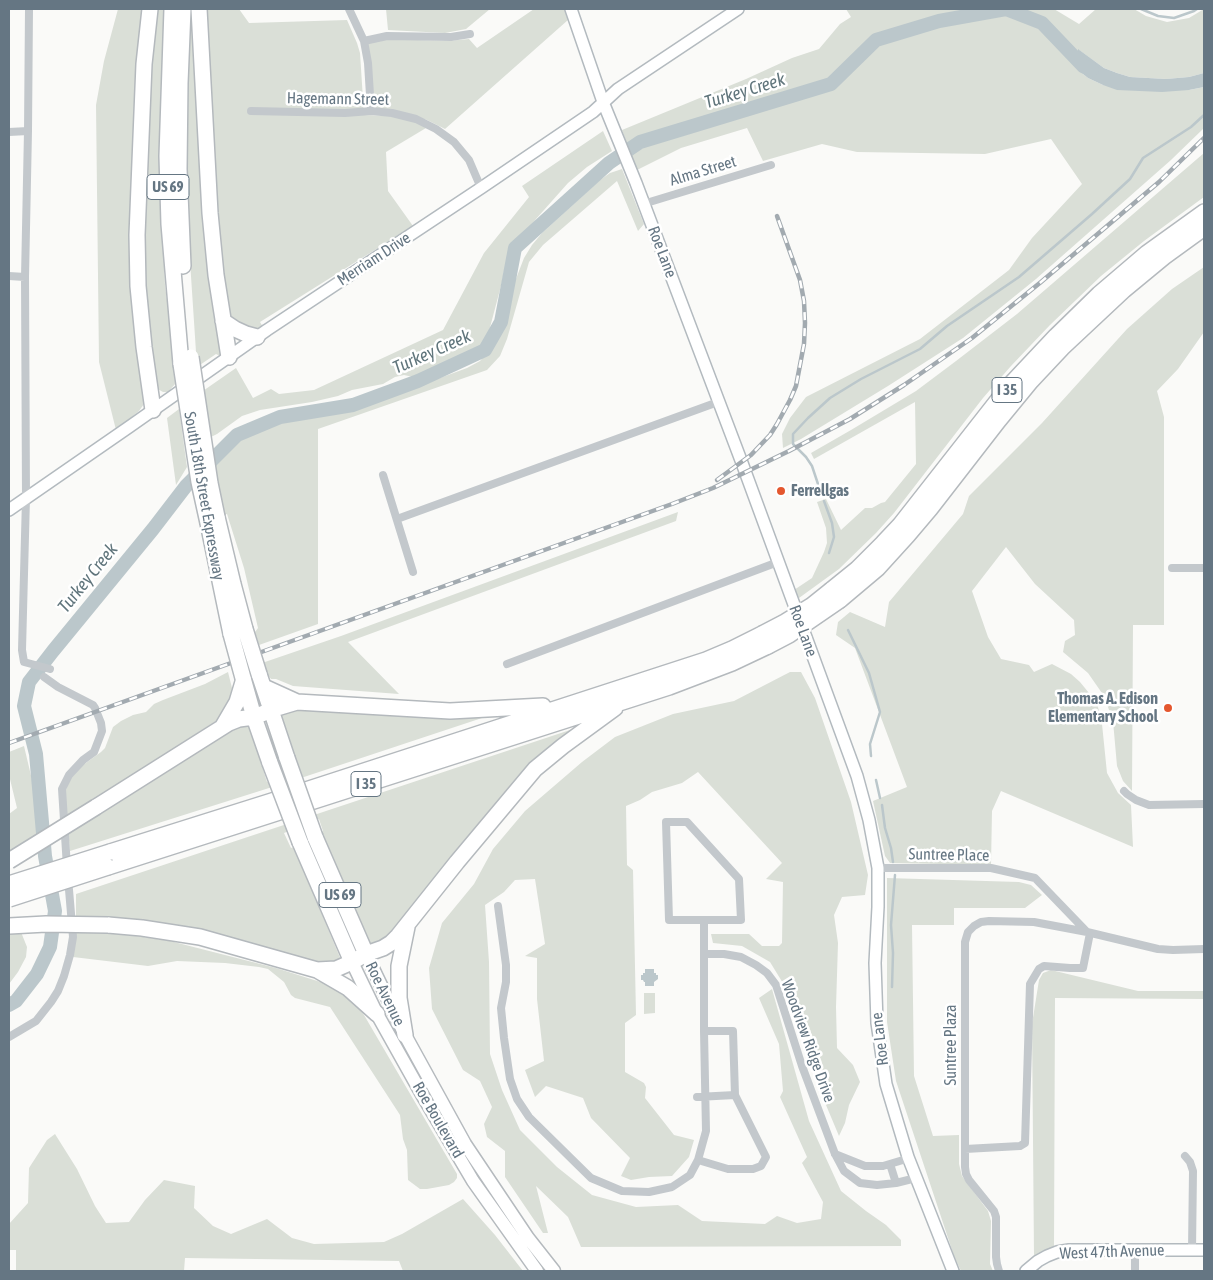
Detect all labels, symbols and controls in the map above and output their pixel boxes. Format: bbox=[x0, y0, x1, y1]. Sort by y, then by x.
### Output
water label: Turkey Creek bbox=[702, 69, 788, 113]
street label: Hagemann Street bbox=[287, 89, 389, 109]
street label: Alma Street bbox=[668, 152, 738, 190]
road number: US 69 bbox=[147, 174, 189, 200]
street label: Roe Lane bbox=[643, 224, 681, 280]
street label: Merriam Drive bbox=[334, 228, 414, 290]
water label: Turkey Creek bbox=[390, 325, 474, 379]
road number: I 35 bbox=[992, 378, 1022, 402]
street label: South 18th Street Expressway bbox=[180, 410, 228, 582]
place label: Ferrellgas bbox=[791, 481, 849, 501]
marker: Ferrellgas bbox=[775, 485, 787, 497]
water label: Turkey Creek bbox=[53, 539, 123, 617]
street label: Roe Lane bbox=[785, 603, 821, 659]
place label: Thomas A. Edison Elementary School bbox=[1048, 689, 1158, 727]
marker: Thomas A. Edison Elementary School bbox=[1162, 702, 1174, 714]
road number: I 35 bbox=[351, 772, 381, 796]
street label: Suntree Place bbox=[908, 845, 990, 865]
road number: US 69 bbox=[319, 882, 361, 908]
street label: Roe Avenue bbox=[361, 959, 409, 1029]
street label: Woodview Ridge Drive bbox=[777, 977, 839, 1105]
street label: Suntree Plaza bbox=[941, 1005, 961, 1085]
street label: Roe Lane bbox=[867, 1011, 893, 1067]
street label: Roe Boulevard bbox=[408, 1078, 468, 1162]
street label: West 47th Avenue bbox=[1059, 1241, 1165, 1263]

